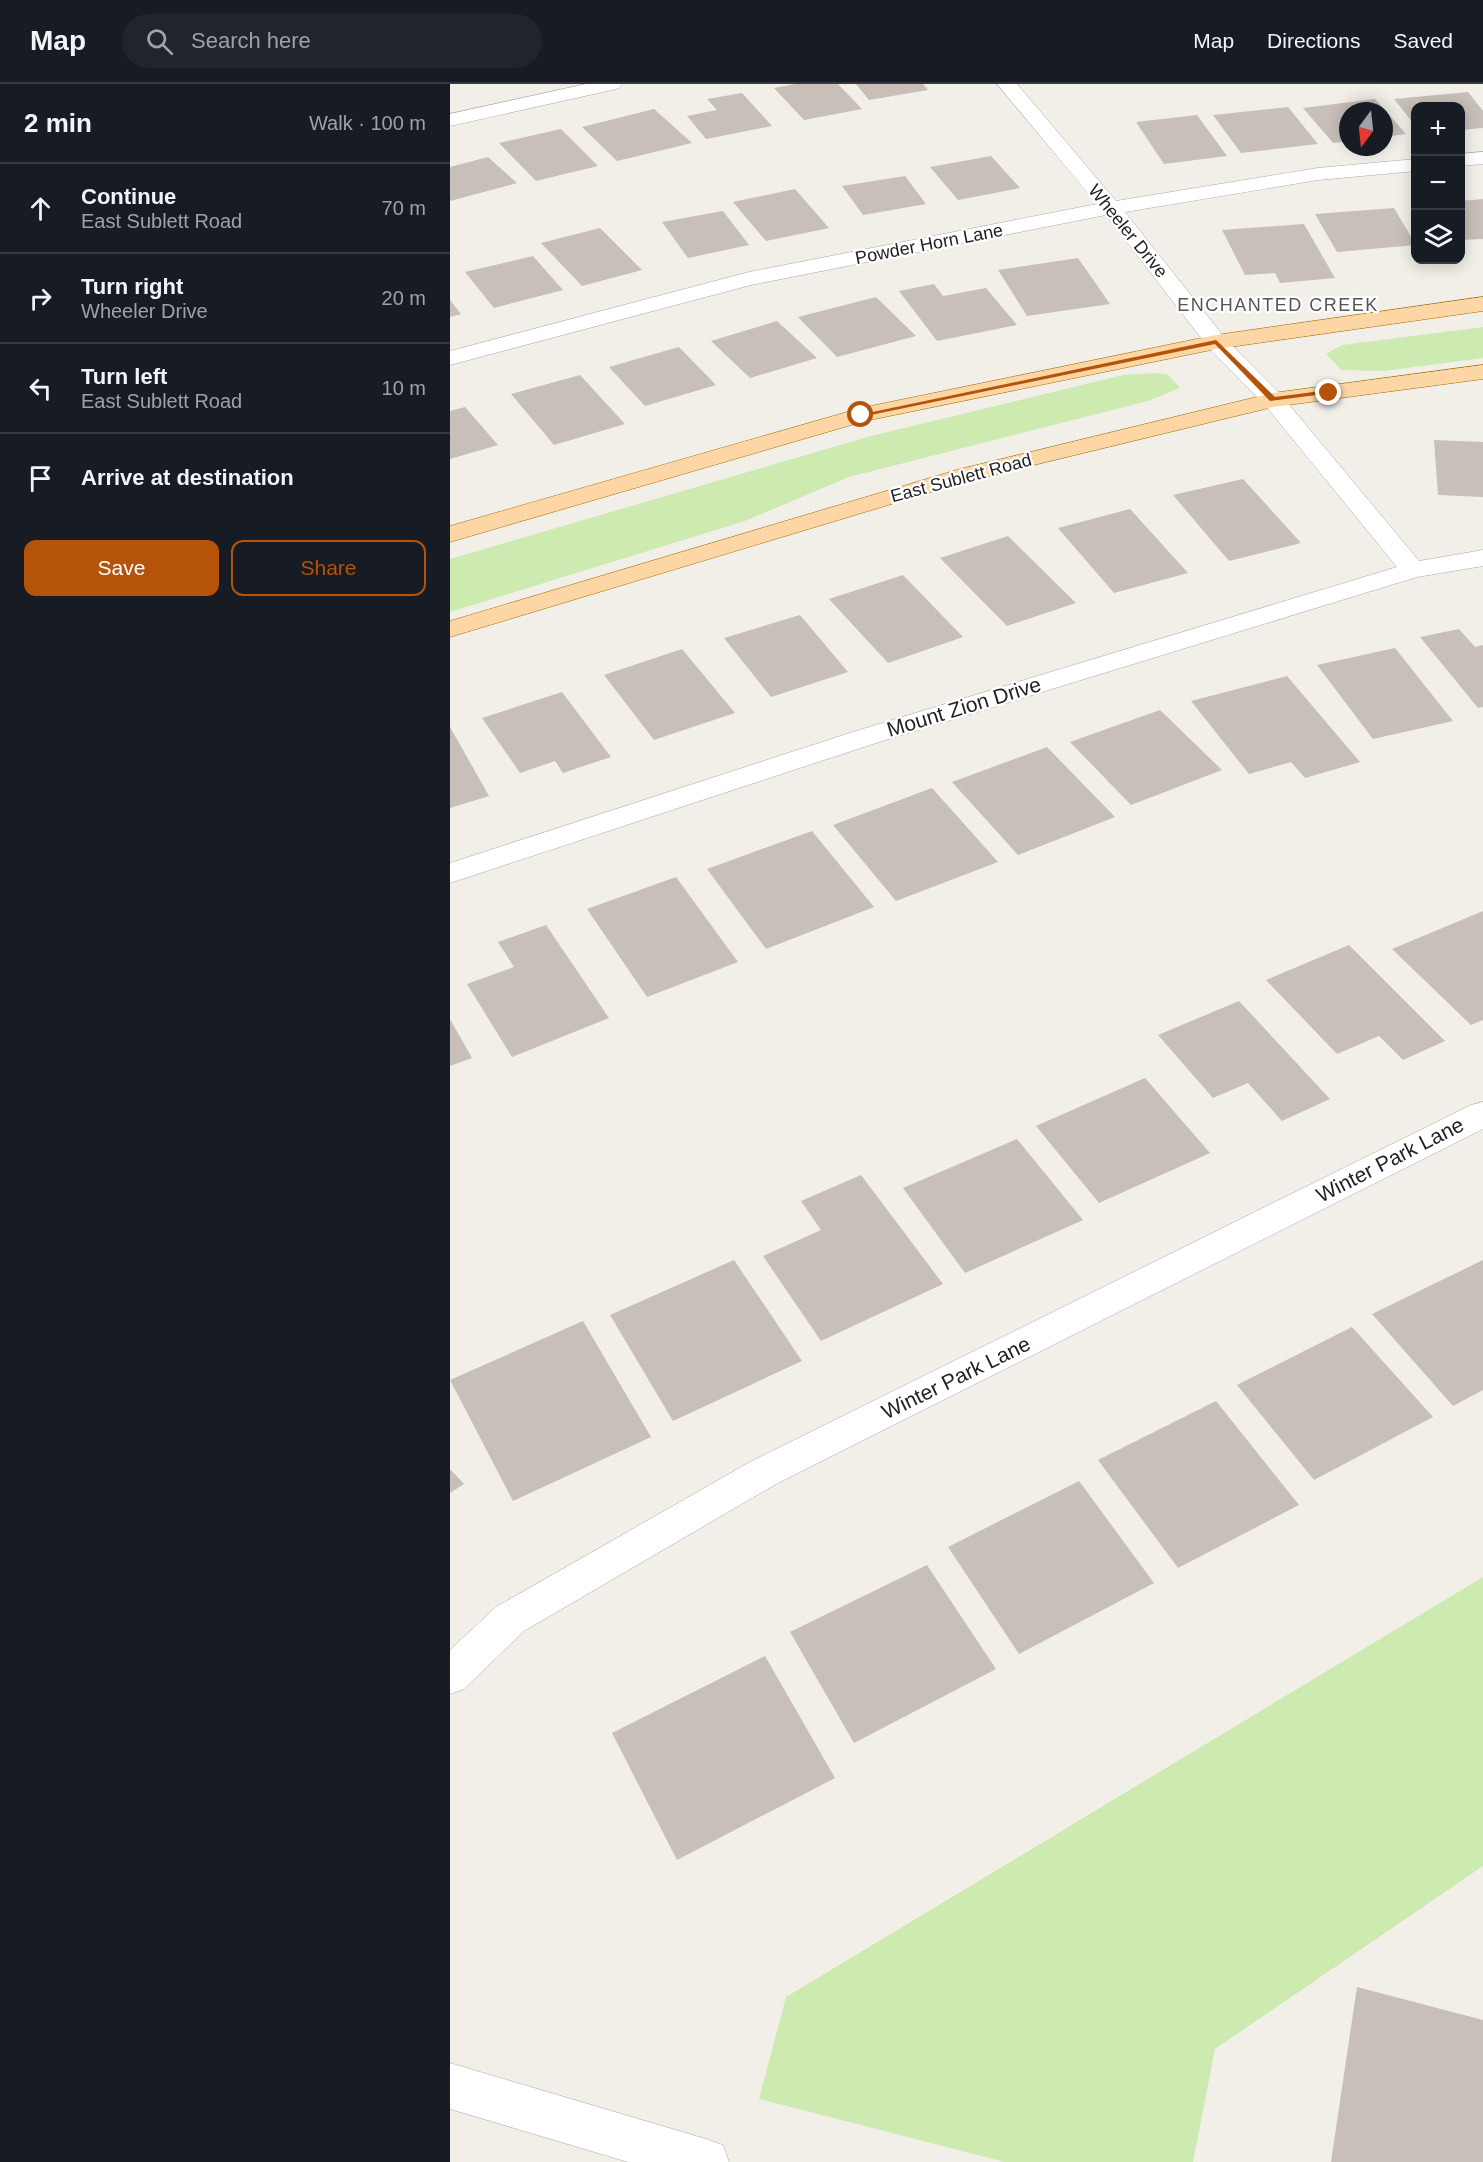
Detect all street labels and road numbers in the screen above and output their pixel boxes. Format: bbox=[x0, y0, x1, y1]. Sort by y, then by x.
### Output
street label: Wheeler Drive bbox=[1084, 180, 1172, 282]
street label: Powder Horn Lane bbox=[853, 220, 1005, 268]
street label: East Sublett Road bbox=[888, 450, 1034, 506]
street label: Mount Zion Drive bbox=[884, 672, 1044, 741]
street label: Winter Park Lane bbox=[1312, 1112, 1467, 1207]
street label: Winter Park Lane bbox=[878, 1332, 1034, 1423]

